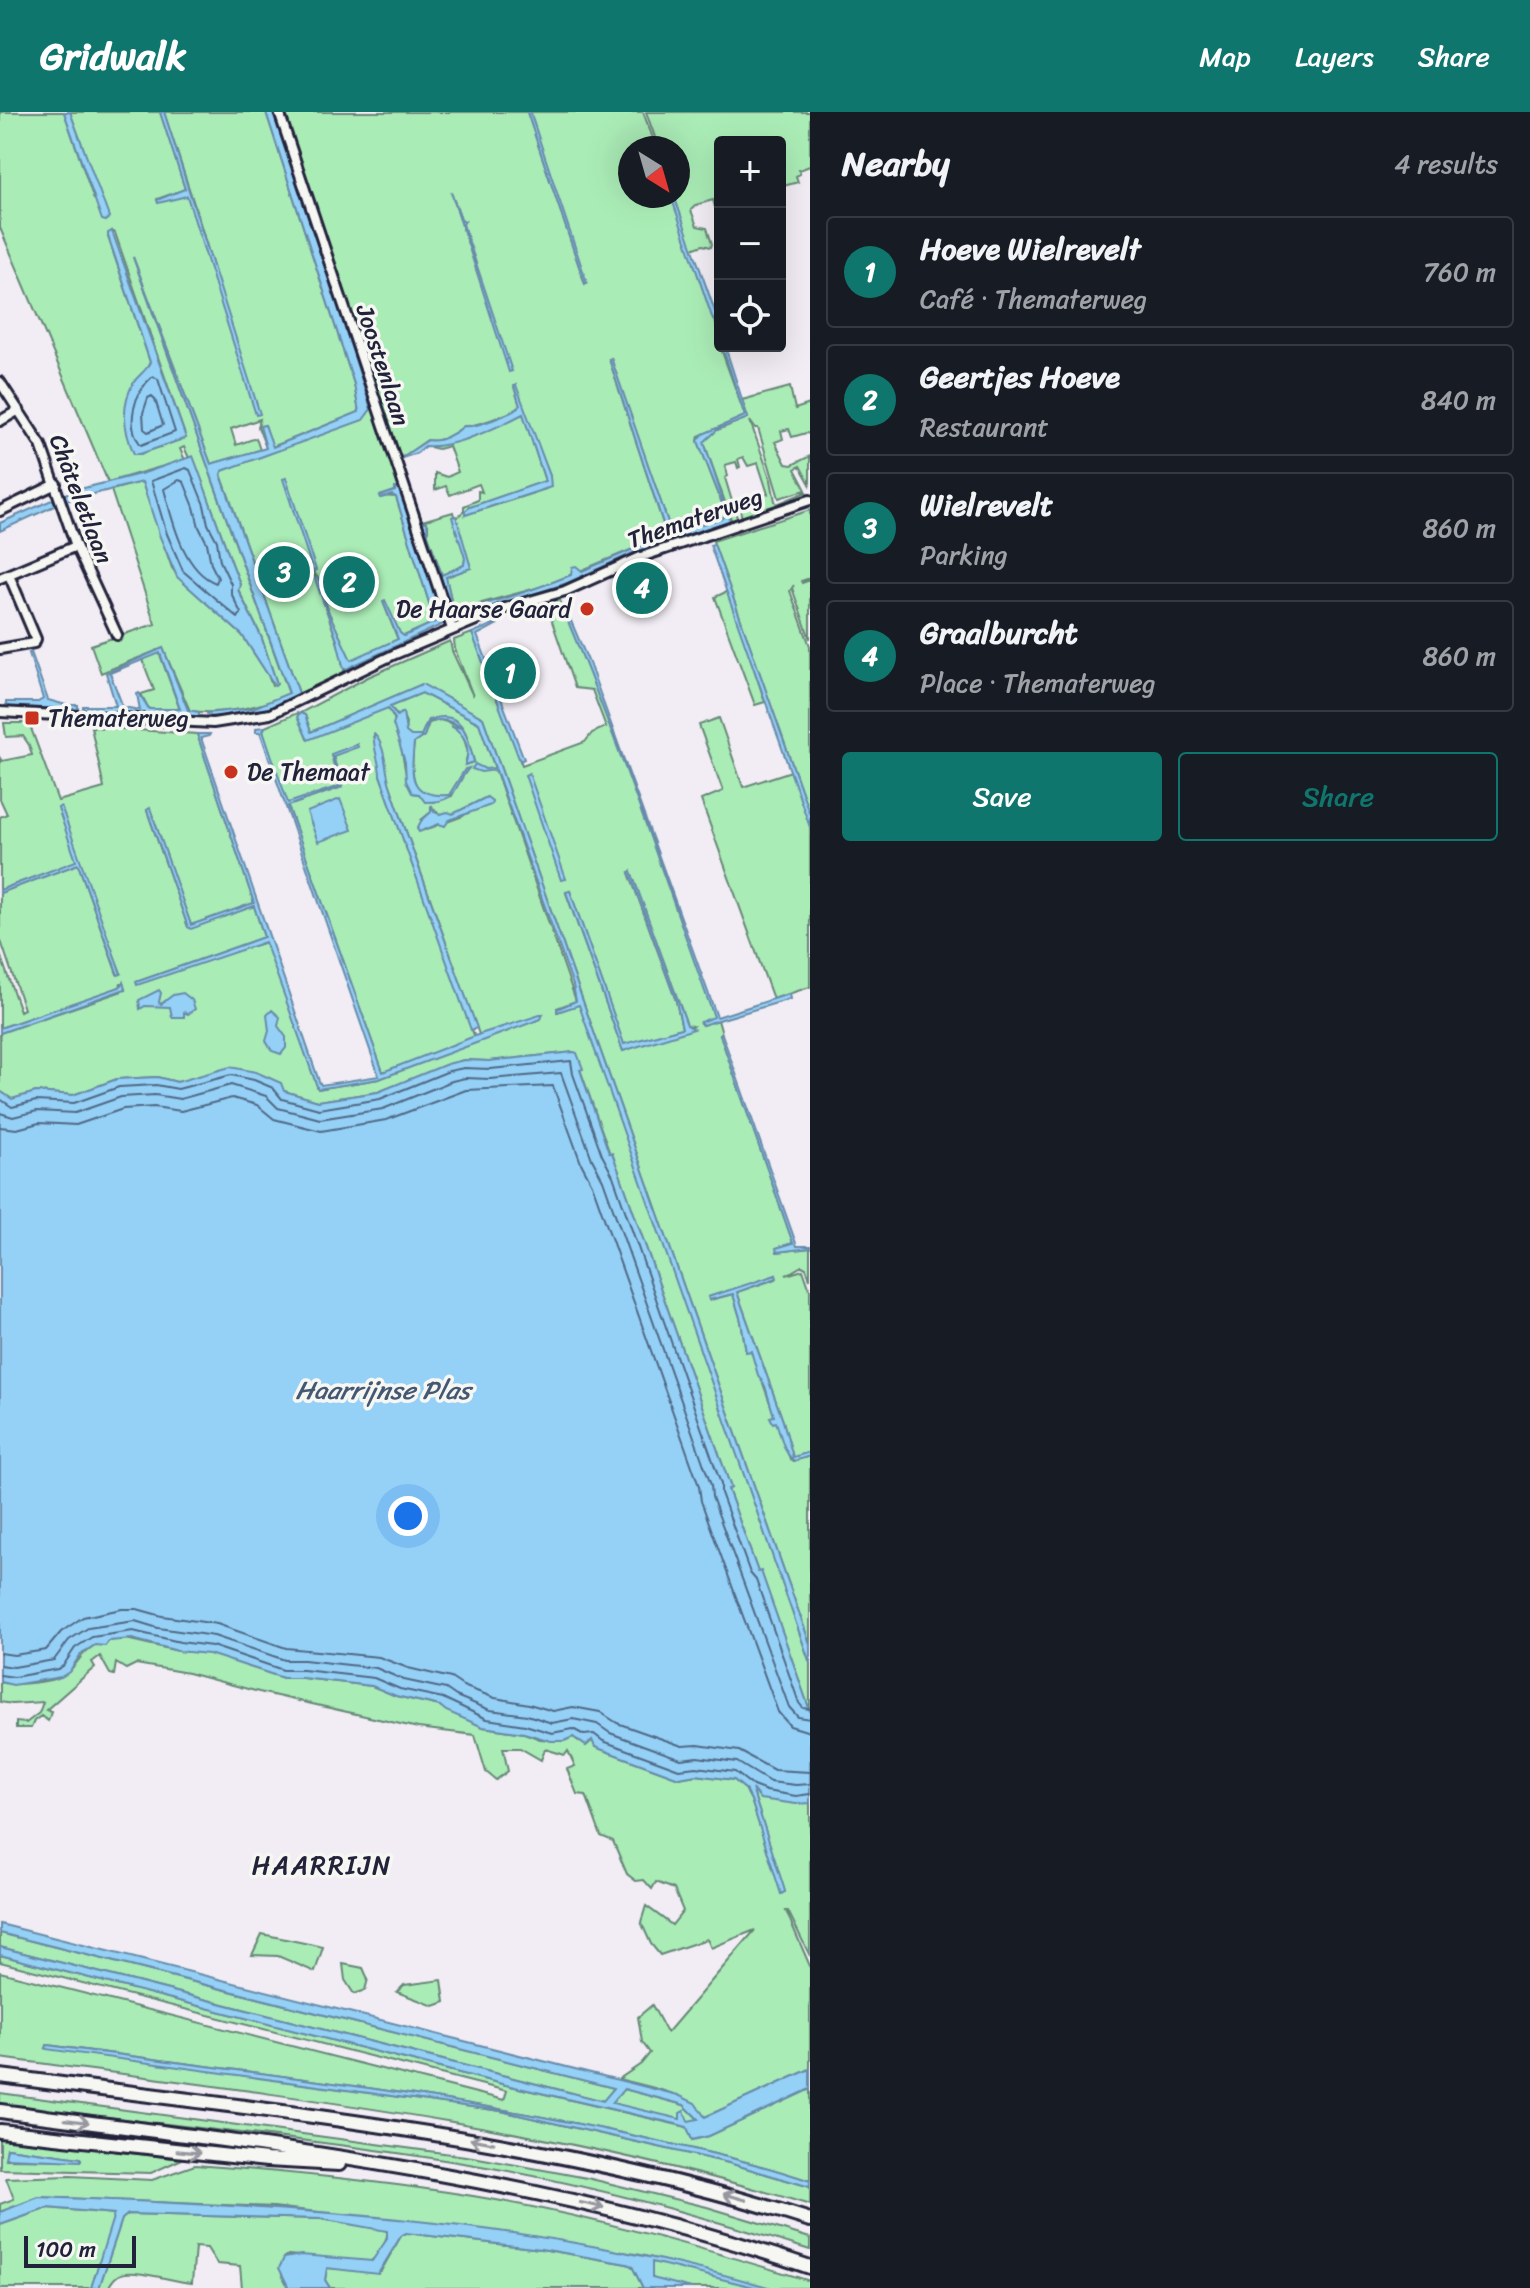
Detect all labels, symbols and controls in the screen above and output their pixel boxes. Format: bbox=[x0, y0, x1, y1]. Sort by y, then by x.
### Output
text: Gridwalk bbox=[40, 23, 186, 90]
text: Map bbox=[1199, 32, 1251, 81]
text: Layers bbox=[1295, 32, 1374, 81]
text: Share bbox=[1418, 32, 1490, 81]
text: Nearby bbox=[842, 134, 950, 194]
north arrow bbox=[618, 136, 690, 208]
map controls bbox=[714, 136, 786, 352]
button: + bbox=[714, 136, 786, 208]
text: 4 results bbox=[1394, 141, 1498, 187]
button: − bbox=[714, 208, 786, 280]
text: Hoeve Wielrevelt bbox=[920, 222, 1141, 276]
text: 1 bbox=[864, 249, 876, 295]
text: 760 m bbox=[1423, 249, 1496, 295]
text: Café · Thematerweg bbox=[920, 276, 1147, 322]
button: locate bbox=[714, 280, 786, 352]
street label: Joostenlaan bbox=[343, 298, 422, 431]
text: Geertjes Hoeve bbox=[920, 350, 1120, 404]
text: 2 bbox=[862, 377, 878, 423]
text: 840 m bbox=[1421, 377, 1496, 423]
text: Restaurant bbox=[920, 404, 1049, 450]
street label: Châteletlaan bbox=[37, 428, 125, 570]
street label: Thematerweg bbox=[622, 475, 768, 561]
text: Wielrevelt bbox=[920, 478, 1053, 532]
text: 3 bbox=[863, 505, 877, 551]
text: 860 m bbox=[1422, 505, 1496, 551]
text: Parking bbox=[920, 532, 1008, 578]
pin: 3 bbox=[258, 542, 310, 602]
pin: 2 bbox=[323, 552, 375, 612]
pin: 4 bbox=[616, 558, 668, 618]
place label: De Haarse Gaard bbox=[396, 588, 573, 630]
marker: De Haarse Gaard bbox=[578, 600, 596, 618]
text: Graalburcht bbox=[920, 606, 1078, 660]
text: 4 bbox=[862, 633, 878, 679]
text: 860 m bbox=[1422, 633, 1496, 679]
pin: 1 bbox=[484, 643, 536, 703]
text: Place · Thematerweg bbox=[920, 660, 1156, 706]
place label: Thematerweg bbox=[48, 697, 189, 739]
marker: Thematerweg bbox=[23, 709, 41, 727]
place label: De Themaat bbox=[247, 751, 371, 793]
button: Save bbox=[842, 752, 1162, 841]
button: Share bbox=[1178, 752, 1498, 841]
marker: De Themaat bbox=[222, 763, 240, 781]
water label: Haarrijnse Plas bbox=[296, 1367, 473, 1413]
your location bbox=[388, 1496, 428, 1536]
district label: HAARRIJN bbox=[252, 1842, 392, 1888]
one-way arrow bbox=[64, 2114, 89, 2129]
one-way arrow bbox=[469, 2132, 495, 2147]
one-way arrow bbox=[175, 2145, 202, 2160]
one-way arrow bbox=[723, 2189, 749, 2204]
one-way arrow bbox=[579, 2198, 604, 2213]
text: 100 m bbox=[36, 2230, 96, 2269]
scale bar bbox=[24, 2232, 136, 2268]

